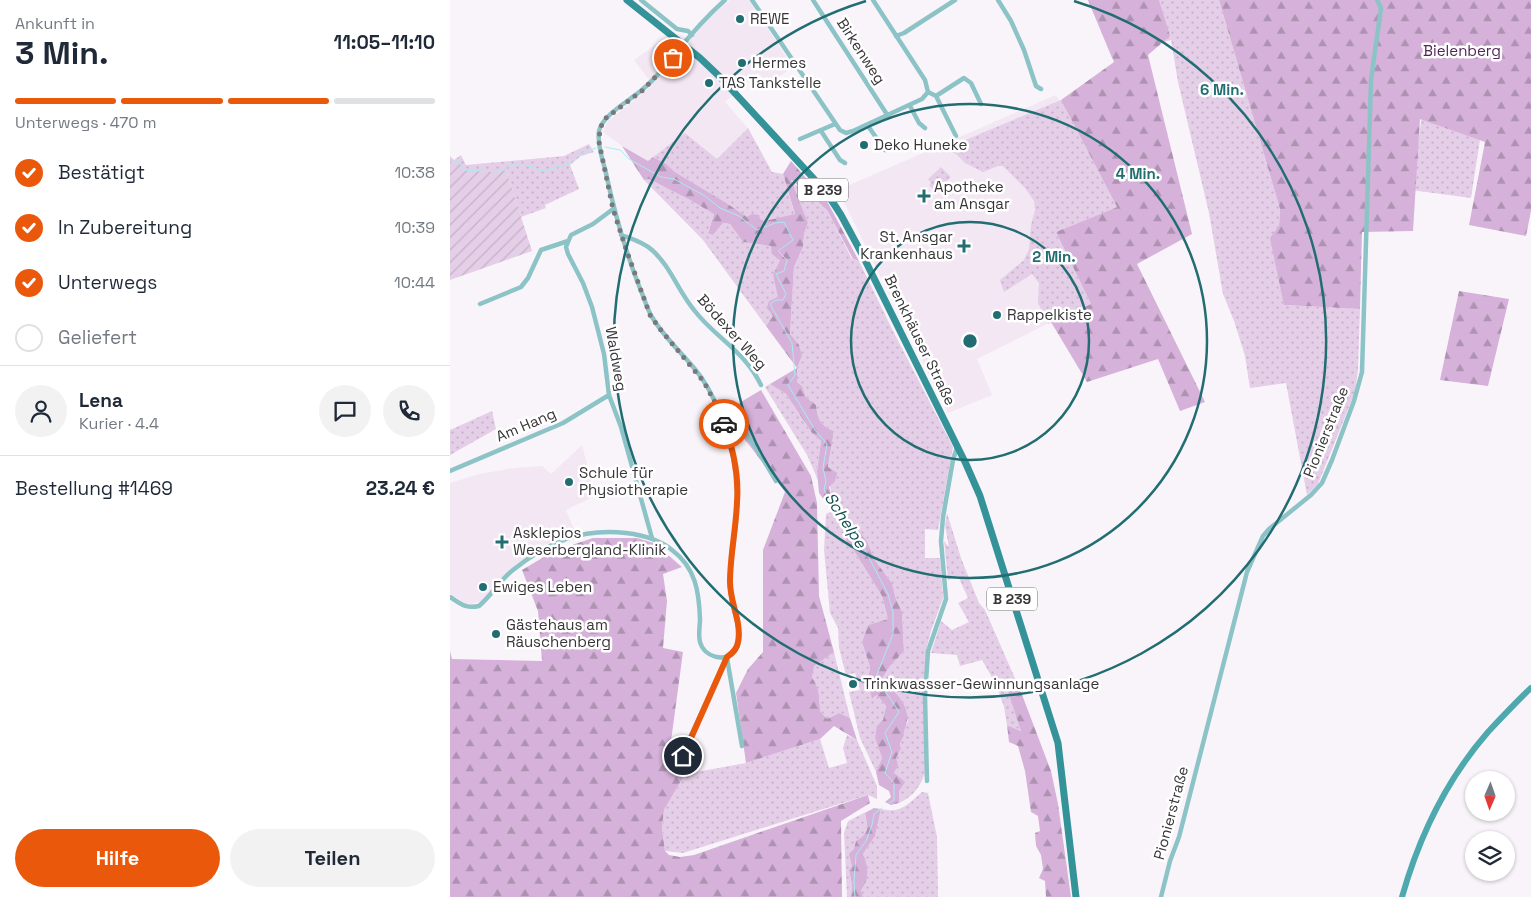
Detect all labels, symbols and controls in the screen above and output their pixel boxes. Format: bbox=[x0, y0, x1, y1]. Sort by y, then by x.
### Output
place label: REWE bbox=[750, 9, 789, 28]
text: Ankunft in bbox=[15, 13, 95, 34]
marker: REWE bbox=[734, 13, 746, 25]
street label: Birkenweg bbox=[833, 14, 890, 87]
text: 11:05–11:10 bbox=[334, 30, 435, 55]
text: 3 Min. bbox=[15, 33, 109, 73]
pin bbox=[652, 37, 694, 79]
park label: Bielenberg bbox=[1423, 41, 1501, 60]
icon: bag bbox=[659, 44, 687, 72]
place label: Hermes bbox=[752, 53, 806, 72]
marker: Hermes bbox=[736, 57, 748, 69]
place label: TAS Tankstelle bbox=[719, 73, 822, 92]
marker: TAS Tankstelle bbox=[703, 77, 715, 89]
text: 6 Min. bbox=[1200, 80, 1244, 99]
text: Unterwegs · 470 m bbox=[15, 112, 156, 133]
place label: Deko Huneke bbox=[874, 135, 967, 154]
marker: Deko Huneke bbox=[858, 139, 870, 151]
icon: check bbox=[15, 159, 43, 187]
text: Bestätigt bbox=[58, 160, 145, 185]
text: 10:38 bbox=[394, 162, 435, 183]
text: 4 Min. bbox=[1116, 164, 1160, 183]
place label: Apotheke am Ansgar bbox=[934, 177, 1010, 213]
road number: B 239 bbox=[798, 178, 848, 202]
marker: Apotheke am Ansgar bbox=[918, 190, 930, 202]
icon: check bbox=[15, 214, 43, 242]
text: In Zubereitung bbox=[58, 215, 192, 240]
text: 10:39 bbox=[395, 217, 435, 238]
place label: St. Ansgar Krankenhaus bbox=[860, 227, 953, 263]
marker: St. Ansgar Krankenhaus bbox=[957, 239, 971, 253]
text: 2 Min. bbox=[1032, 247, 1076, 266]
icon: check bbox=[15, 269, 43, 297]
text: Unterwegs bbox=[58, 270, 157, 295]
street label: Brenkhäuser Straße bbox=[881, 271, 960, 408]
text: 10:44 bbox=[394, 272, 435, 293]
street label: Bödexer Weg bbox=[693, 290, 771, 373]
place label: Rappelkiste bbox=[1007, 305, 1092, 324]
marker: Rappelkiste bbox=[991, 309, 1003, 321]
text: Geliefert bbox=[58, 325, 137, 350]
street label: Waldweg bbox=[601, 325, 632, 393]
centre of rings bbox=[961, 332, 979, 350]
street label: Pionierstraße bbox=[1299, 384, 1352, 480]
button: person bbox=[15, 385, 67, 437]
button: chat bbox=[319, 385, 371, 437]
button: phone bbox=[383, 385, 435, 437]
text: Lena bbox=[79, 388, 123, 413]
courier bbox=[699, 399, 749, 449]
street label: Am Hang bbox=[493, 403, 559, 446]
icon: car bbox=[710, 410, 738, 438]
text: Kurier · 4.4 bbox=[79, 413, 159, 434]
place label: Schule für Physiotherapie bbox=[579, 463, 688, 499]
text: Bestellung #1469 bbox=[15, 476, 173, 501]
text: 23.24 € bbox=[366, 476, 435, 501]
marker: Schule für Physiotherapie bbox=[563, 476, 575, 488]
water label: Schelpe bbox=[820, 488, 872, 553]
place label: Asklepios Weserbergland-Klinik bbox=[513, 523, 666, 559]
marker: Asklepios Weserbergland-Klinik bbox=[495, 535, 509, 549]
place label: Ewiges Leben bbox=[493, 577, 592, 596]
marker: Ewiges Leben bbox=[477, 581, 489, 593]
road number: B 239 bbox=[987, 588, 1037, 610]
place label: Gästehaus am Räuschenberg bbox=[506, 615, 611, 651]
marker: Gästehaus am Räuschenberg bbox=[490, 628, 502, 640]
place label: Trinkwassser-Gewinnungsanlage bbox=[863, 674, 1099, 693]
marker: Trinkwassser-Gewinnungsanlage bbox=[847, 678, 859, 690]
pin bbox=[662, 735, 704, 777]
icon: home bbox=[669, 742, 697, 770]
street label: Pionierstraße bbox=[1149, 764, 1192, 862]
north arrow bbox=[1465, 771, 1515, 821]
map controls bbox=[1465, 771, 1515, 881]
button: Hilfe bbox=[15, 829, 220, 887]
button: Teilen bbox=[230, 829, 435, 887]
button: layers bbox=[1465, 831, 1515, 881]

